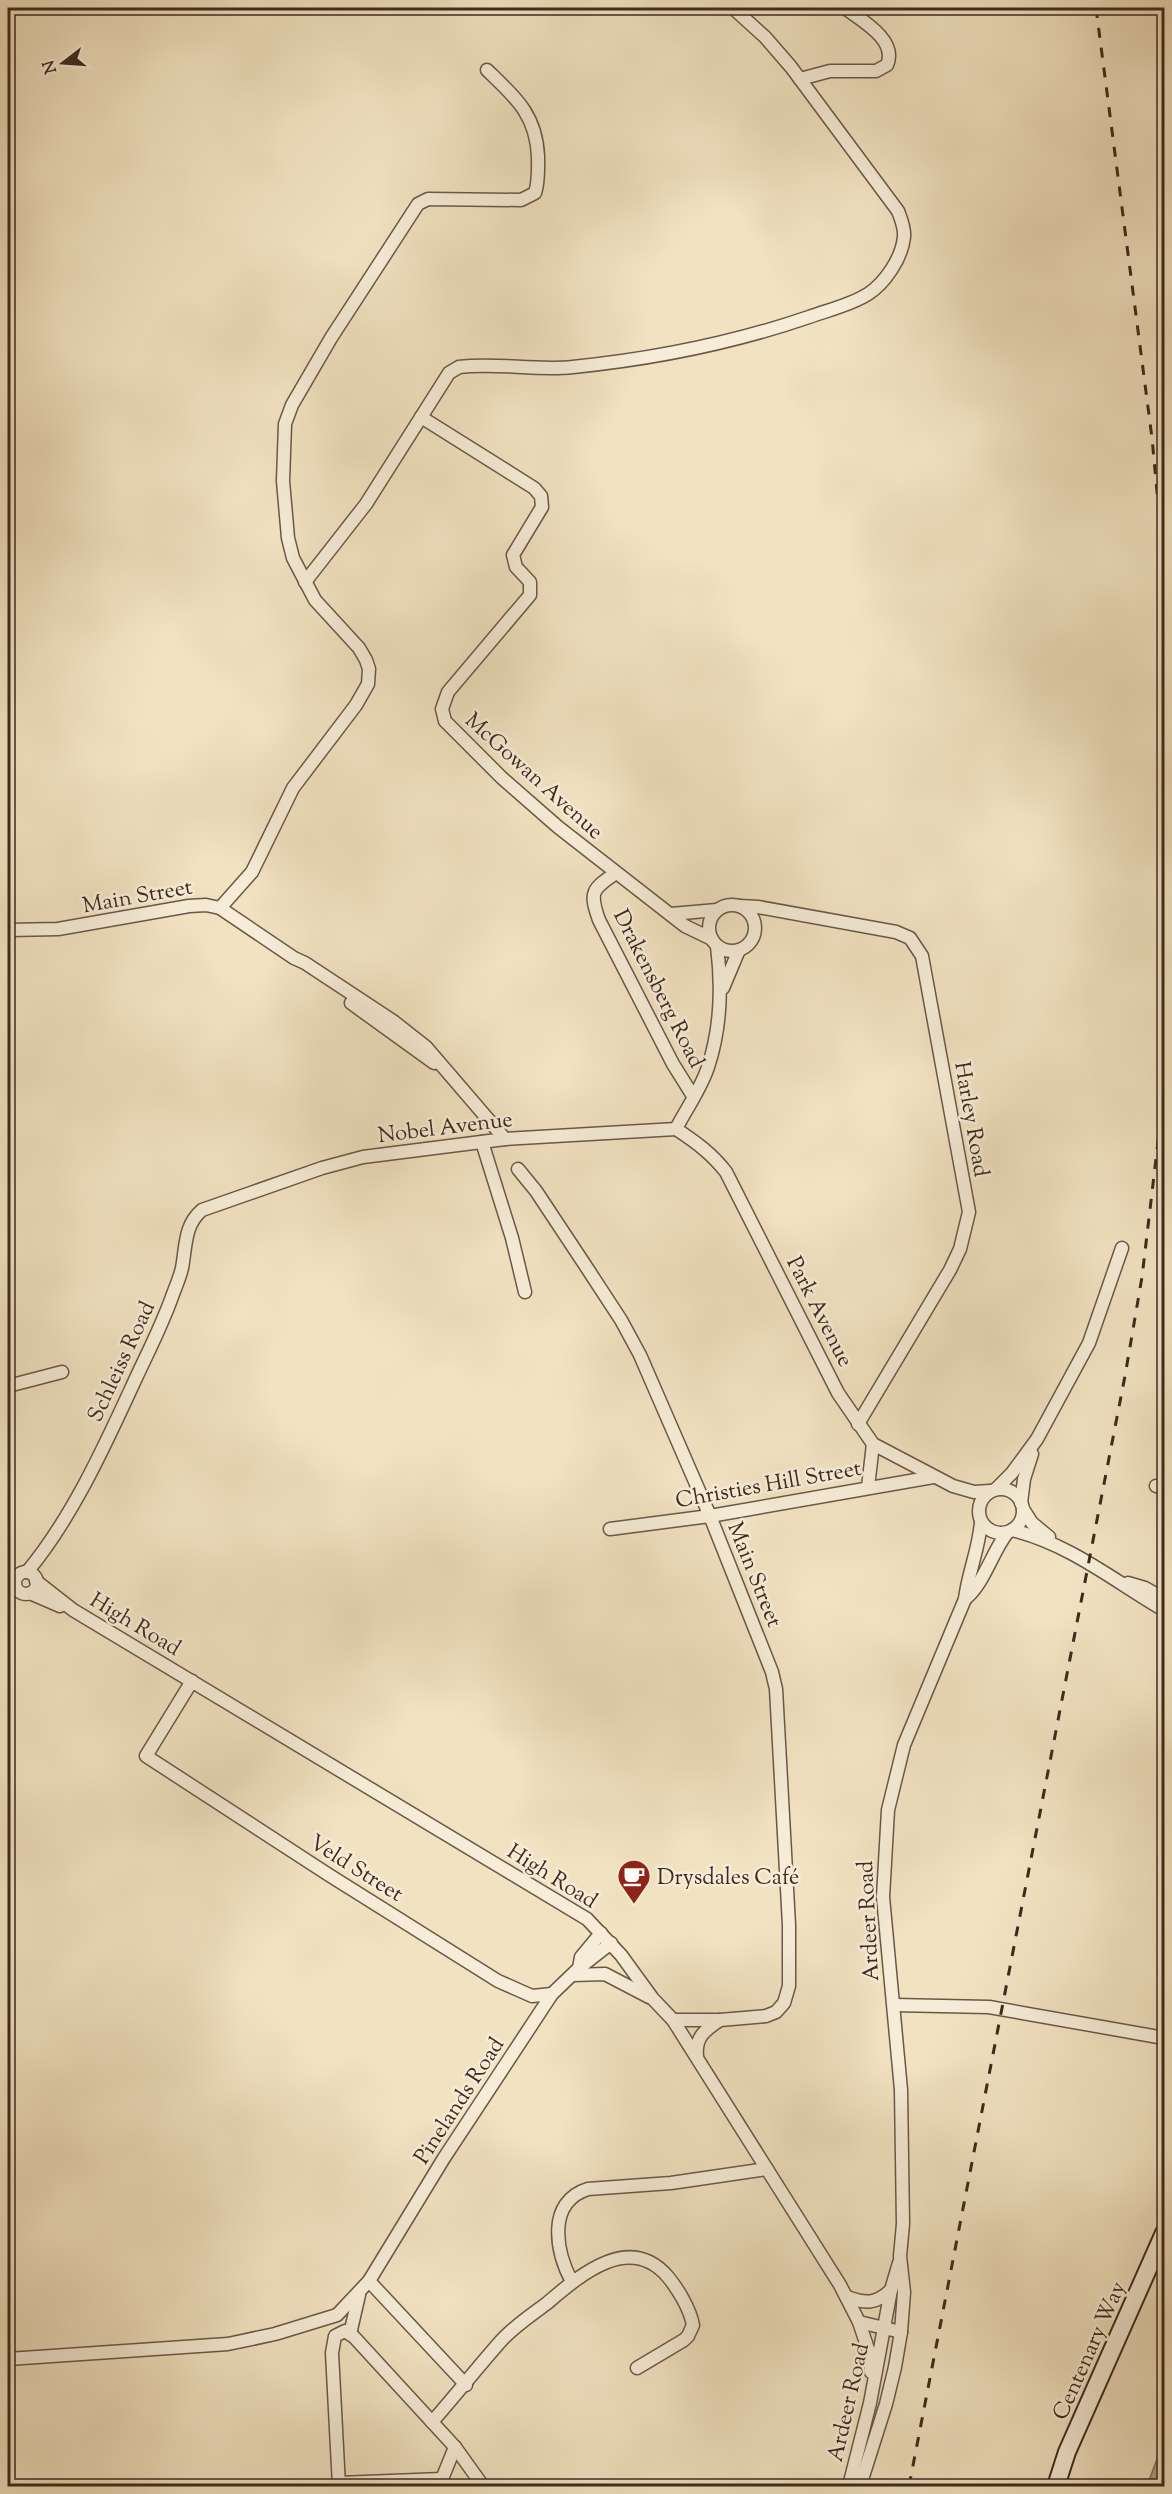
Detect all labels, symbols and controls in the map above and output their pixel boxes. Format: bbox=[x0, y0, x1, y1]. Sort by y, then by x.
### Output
north arrow bbox=[33, 33, 93, 93]
text: N bbox=[38, 57, 64, 76]
street label: McGowan Avenue bbox=[457, 706, 609, 848]
street label: Main Street bbox=[80, 872, 195, 923]
street label: Drakensberg Road bbox=[603, 904, 711, 1074]
street label: Harley Road bbox=[944, 1059, 996, 1180]
street label: Nobel Avenue bbox=[376, 1105, 515, 1153]
street label: Park Avenue bbox=[777, 1252, 860, 1373]
street label: Schleiss Road bbox=[81, 1297, 165, 1428]
street label: Christies Hill Street bbox=[673, 1454, 864, 1518]
street label: Main Street bbox=[718, 1518, 789, 1633]
street label: High Road bbox=[83, 1586, 186, 1665]
street label: Veld Street bbox=[302, 1828, 409, 1911]
street label: High Road bbox=[500, 1837, 603, 1918]
cafe icon: Drysdales Café bbox=[616, 1858, 652, 1905]
street label: Ardeer Road bbox=[851, 1860, 889, 1982]
place label: Drysdales Café bbox=[657, 1863, 799, 1895]
street label: Pinelands Road bbox=[407, 2032, 514, 2171]
street label: Centenary Way bbox=[1046, 2277, 1136, 2426]
street label: Ardeer Road bbox=[821, 2340, 879, 2465]

